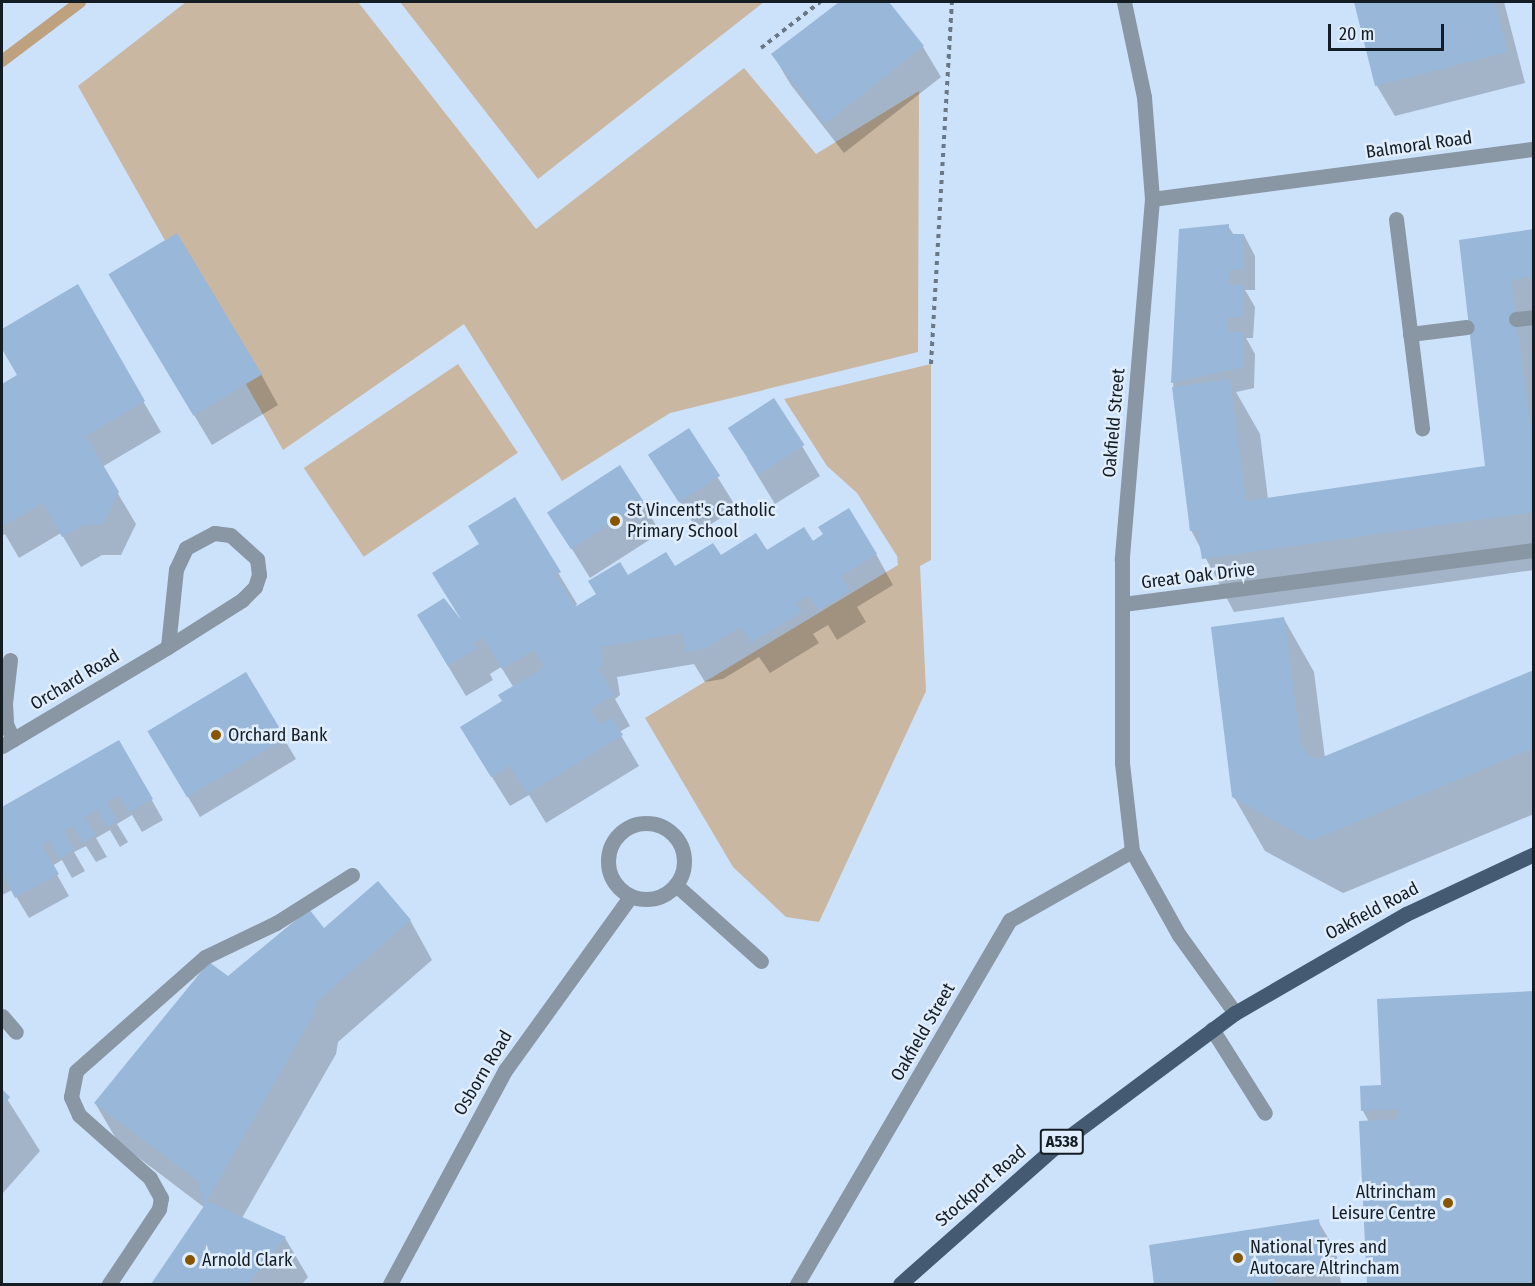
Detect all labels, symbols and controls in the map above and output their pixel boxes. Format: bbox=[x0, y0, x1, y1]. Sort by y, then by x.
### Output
scale bar bbox=[1331, 12, 1446, 50]
text: 20 m bbox=[1339, 23, 1374, 45]
street label: Balmoral Road bbox=[1364, 127, 1474, 163]
street label: Oakfield Street bbox=[1098, 368, 1130, 478]
place label: St Vincent's Catholic Primary School bbox=[627, 500, 776, 542]
marker: St Vincent's Catholic Primary School bbox=[608, 514, 622, 528]
street label: Great Oak Drive bbox=[1140, 558, 1256, 594]
street label: Orchard Road bbox=[27, 645, 123, 715]
place label: Orchard Bank bbox=[228, 724, 327, 746]
marker: Orchard Bank bbox=[209, 728, 223, 742]
street label: Oakfield Road bbox=[1322, 877, 1422, 945]
street label: Oakfield Street bbox=[886, 979, 960, 1085]
street label: Osborn Road bbox=[449, 1027, 517, 1119]
road number: A538 bbox=[1040, 1129, 1084, 1155]
street label: Stockport Road bbox=[931, 1141, 1031, 1231]
place label: Altrincham Leisure Centre bbox=[1331, 1182, 1436, 1224]
marker: Altrincham Leisure Centre bbox=[1441, 1196, 1455, 1210]
place label: National Tyres and Autocare Altrincham bbox=[1250, 1237, 1399, 1280]
place label: Arnold Clark bbox=[202, 1249, 292, 1271]
marker: National Tyres and Autocare Altrincham bbox=[1231, 1251, 1245, 1265]
marker: Arnold Clark bbox=[183, 1253, 197, 1267]

